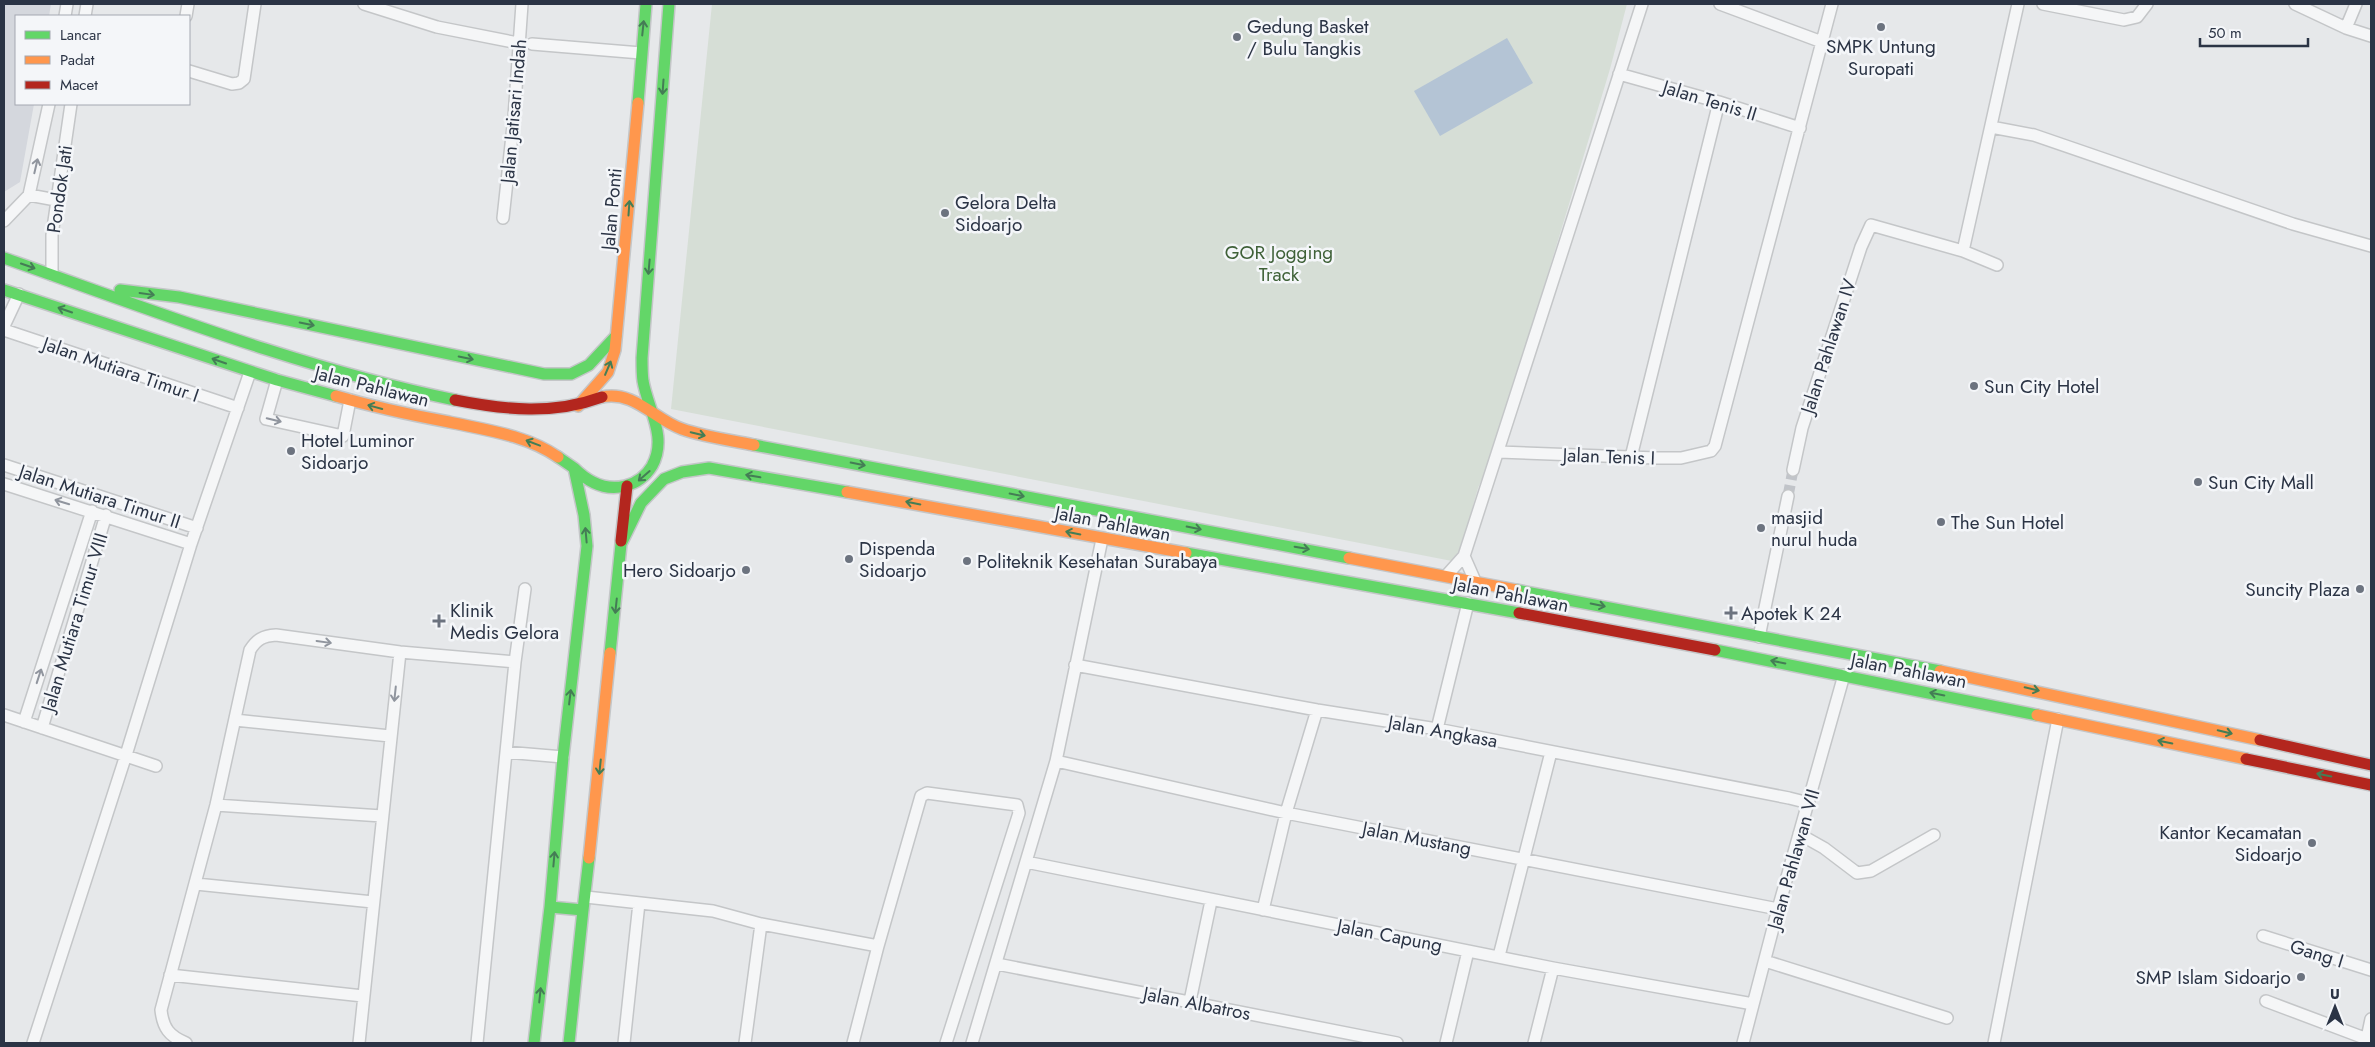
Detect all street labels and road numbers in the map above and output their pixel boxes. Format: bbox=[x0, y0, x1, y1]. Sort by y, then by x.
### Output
street label: Jalan Jatisari Indah bbox=[493, 38, 533, 187]
street label: Jalan Tenis II bbox=[1657, 72, 1760, 128]
street label: Pondok Jati bbox=[40, 143, 79, 235]
street label: Jalan Ponti bbox=[594, 167, 629, 254]
street label: Jalan Pahlawan IV bbox=[1793, 275, 1863, 420]
street label: Jalan Mutiara Timur I bbox=[36, 329, 203, 409]
street label: Jalan Pahlawan bbox=[309, 358, 432, 414]
street label: Jalan Tenis I bbox=[1559, 441, 1656, 472]
street label: Jalan Mutiara Timur II bbox=[13, 457, 184, 535]
street label: Jalan Pahlawan bbox=[1050, 498, 1173, 548]
street label: Jalan Mutiara Timur VIII bbox=[34, 529, 115, 718]
street label: Jalan Pahlawan bbox=[1448, 569, 1571, 619]
street label: Jalan Pahlawan bbox=[1846, 645, 1969, 695]
street label: Jalan Angkasa bbox=[1383, 708, 1500, 754]
street label: Jalan Pahlawan VII bbox=[1760, 786, 1826, 935]
street label: Jalan Mustang bbox=[1357, 814, 1474, 862]
street label: Jalan Capung bbox=[1332, 911, 1445, 959]
street label: Gang I bbox=[2287, 933, 2347, 974]
street label: Jalan Albatros bbox=[1138, 979, 1253, 1027]

